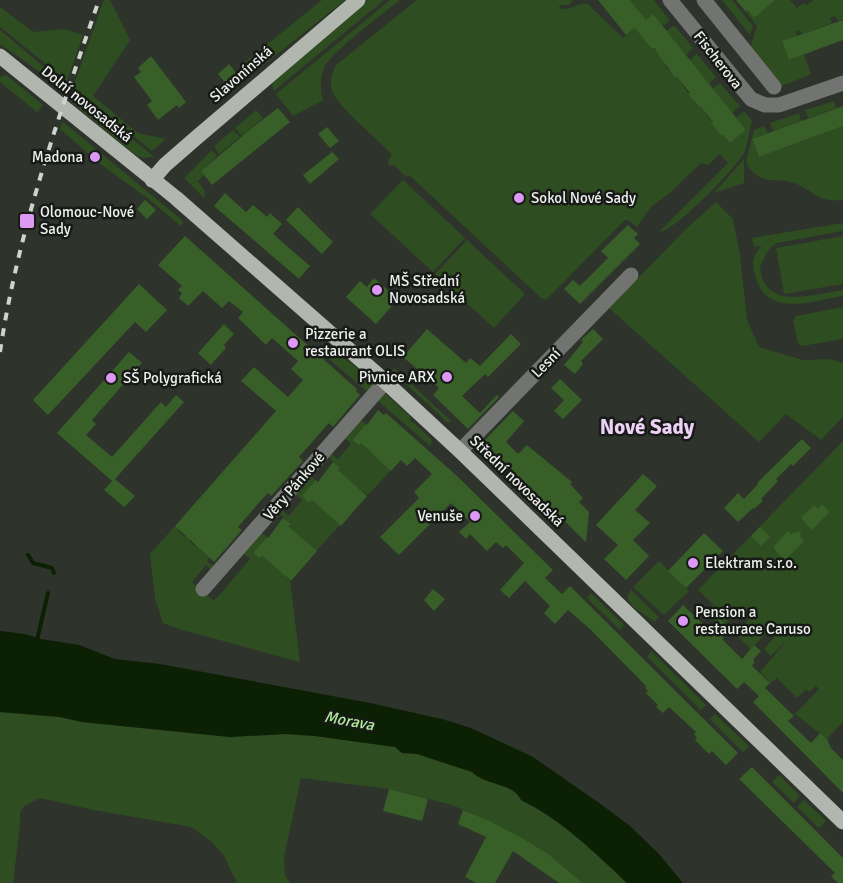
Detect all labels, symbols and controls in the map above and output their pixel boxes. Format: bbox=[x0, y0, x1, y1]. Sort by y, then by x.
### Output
street label: Fischerova bbox=[690, 27, 746, 93]
street label: Slavonínská bbox=[206, 42, 276, 106]
street label: Dolní novosadská bbox=[38, 62, 136, 146]
place label: Madona bbox=[32, 148, 83, 166]
marker: Madona bbox=[88, 150, 102, 164]
place label: Sokol Nové Sady bbox=[531, 189, 636, 207]
marker: Sokol Nové Sady bbox=[512, 191, 526, 205]
place label: Olomouc-Nové Sady bbox=[40, 203, 134, 238]
marker: Olomouc-Nové Sady bbox=[18, 212, 36, 230]
place label: MŠ Střední Novosadská bbox=[389, 271, 465, 307]
marker: MŠ Střední Novosadská bbox=[370, 283, 384, 297]
place label: Pizzerie a restaurant OLIS bbox=[305, 325, 405, 360]
marker: Pizzerie a restaurant OLIS bbox=[286, 336, 300, 350]
street label: Lesní bbox=[528, 345, 564, 381]
place label: SŠ Polygrafická bbox=[123, 368, 222, 387]
place label: Pivnice ARX bbox=[359, 368, 435, 386]
marker: Pivnice ARX bbox=[440, 370, 454, 384]
marker: SŠ Polygrafická bbox=[104, 371, 118, 385]
district label: Nové Sady bbox=[600, 414, 695, 440]
street label: Střední novosadská bbox=[466, 432, 568, 530]
street label: Věry Pánkové bbox=[259, 448, 329, 524]
place label: Venuše bbox=[417, 507, 463, 525]
marker: Venuše bbox=[468, 509, 482, 523]
place label: Elektram s.r.o. bbox=[705, 554, 797, 572]
marker: Elektram s.r.o. bbox=[686, 556, 700, 570]
place label: Pension a restaurace Caruso bbox=[695, 603, 811, 638]
marker: Pension a restaurace Caruso bbox=[676, 614, 690, 628]
water label: Morava bbox=[323, 707, 376, 735]

